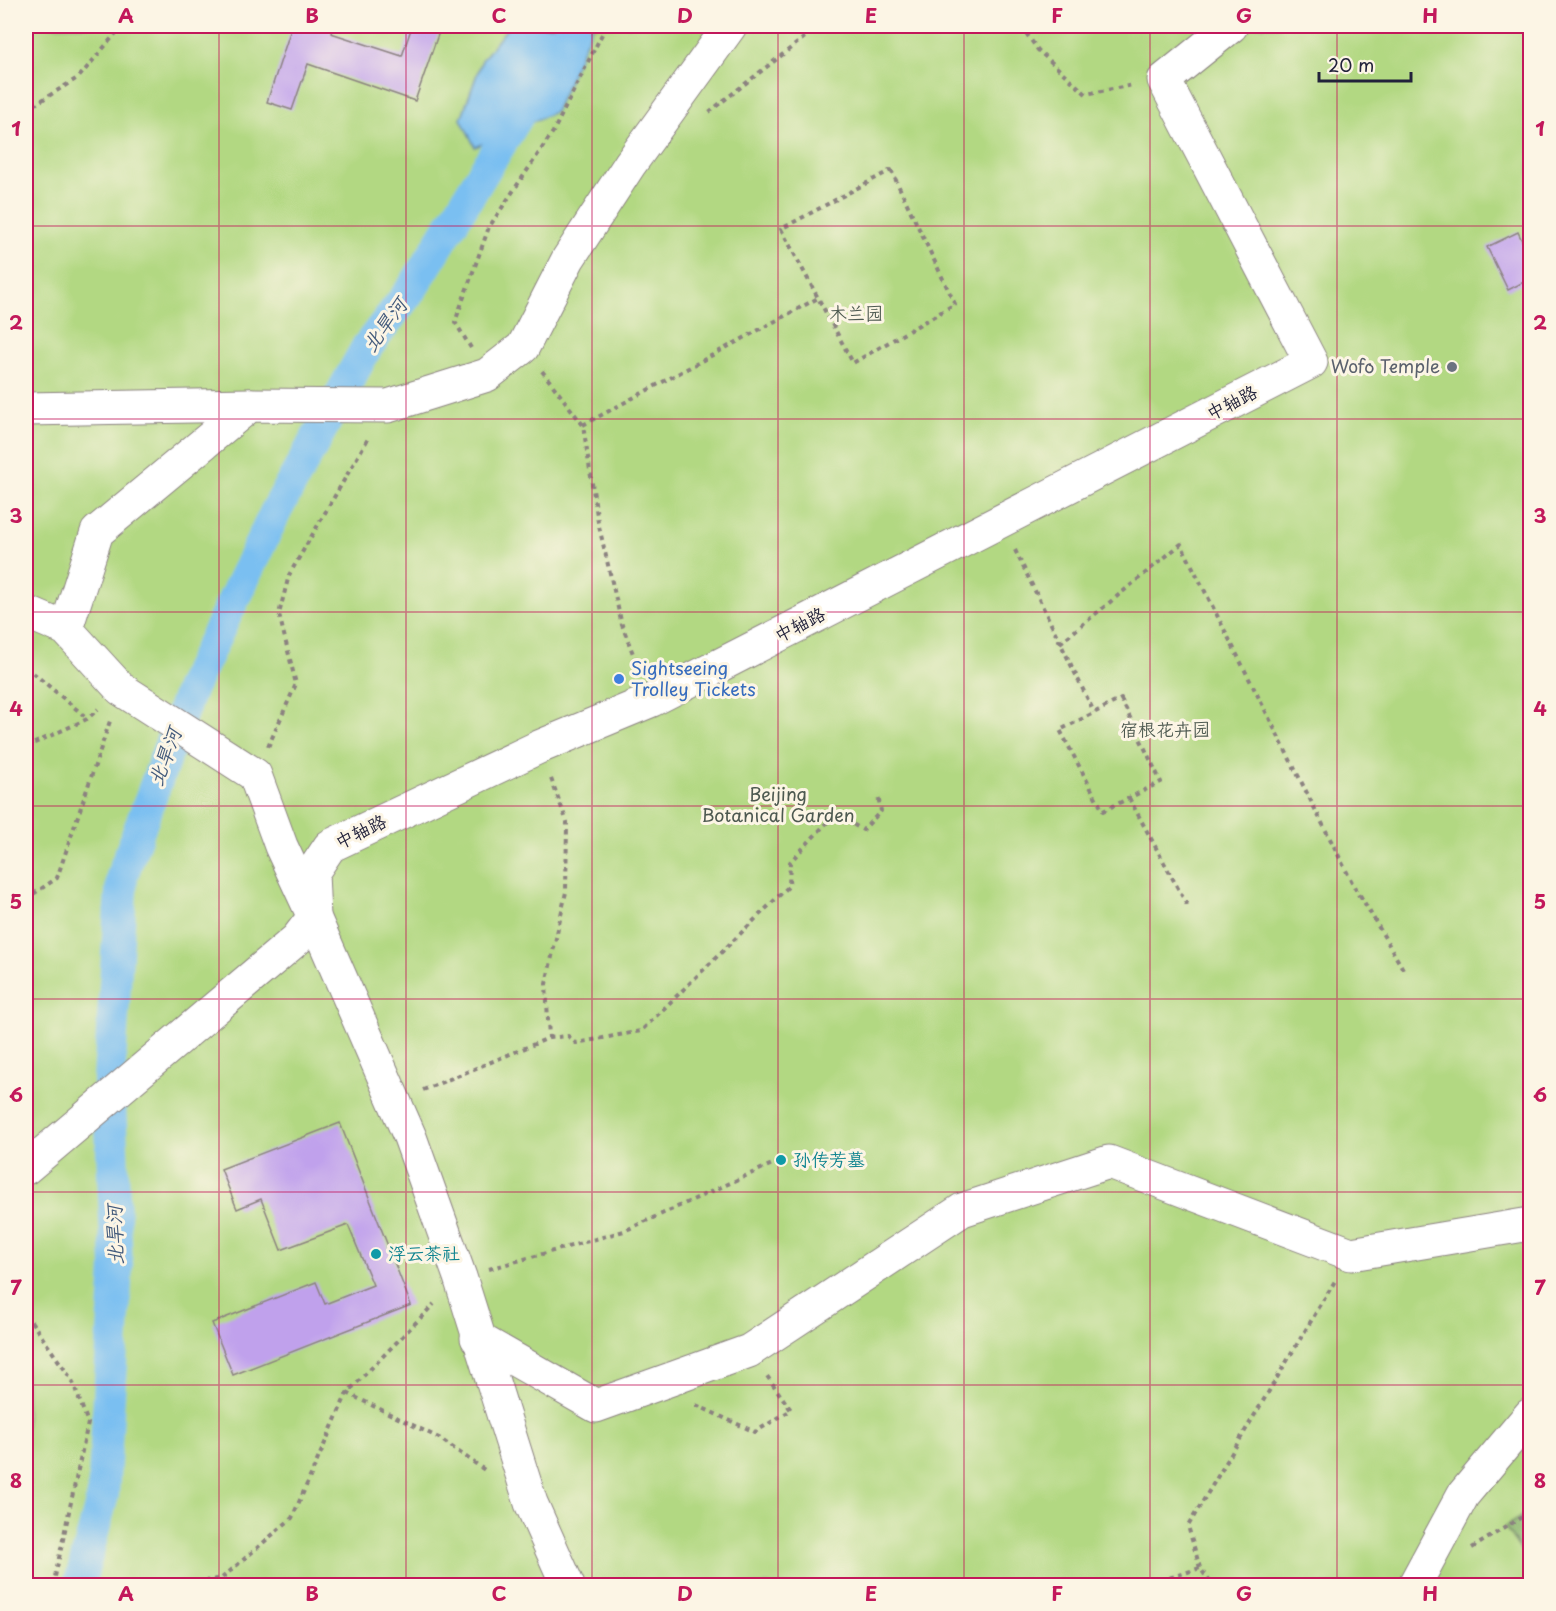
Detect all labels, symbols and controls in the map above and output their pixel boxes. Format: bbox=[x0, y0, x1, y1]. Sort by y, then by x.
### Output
text: A bbox=[118, 0, 134, 30]
text: B bbox=[305, 0, 319, 30]
text: C bbox=[491, 0, 507, 30]
text: D bbox=[677, 0, 693, 30]
text: E bbox=[865, 0, 877, 30]
text: F bbox=[1051, 0, 1063, 30]
text: G bbox=[1236, 0, 1252, 30]
text: H bbox=[1422, 0, 1438, 30]
scale bar bbox=[1319, 45, 1410, 83]
text: 20 m bbox=[1328, 51, 1374, 78]
text: 1 bbox=[11, 113, 21, 143]
text: 1 bbox=[1535, 113, 1545, 143]
water label: 北旱河 bbox=[354, 289, 416, 357]
park label: 木兰园 bbox=[829, 299, 883, 326]
text: 2 bbox=[9, 307, 23, 337]
text: 2 bbox=[1533, 307, 1547, 337]
place label: Wofo Temple bbox=[1331, 352, 1440, 379]
marker: Wofo Temple bbox=[1445, 360, 1459, 374]
street label: 中轴路 bbox=[1201, 377, 1262, 426]
text: 3 bbox=[9, 500, 23, 530]
text: 3 bbox=[1533, 500, 1547, 530]
street label: 中轴路 bbox=[769, 599, 830, 648]
place label: Sightseeing Trolley Tickets bbox=[631, 654, 756, 702]
marker: Sightseeing Trolley Tickets bbox=[612, 672, 626, 686]
text: 4 bbox=[9, 693, 23, 723]
text: 4 bbox=[1533, 693, 1547, 723]
park label: 宿根花卉园 bbox=[1120, 715, 1210, 742]
water label: 北旱河 bbox=[140, 721, 189, 790]
park label: Beijing Botanical Garden bbox=[701, 780, 855, 828]
street label: 中轴路 bbox=[330, 807, 391, 855]
text: 5 bbox=[10, 886, 22, 916]
text: 5 bbox=[1534, 886, 1546, 916]
text: 6 bbox=[9, 1079, 23, 1109]
text: 6 bbox=[1533, 1079, 1547, 1109]
place label: 孙传芳墓 bbox=[793, 1145, 865, 1172]
marker: 孙传芳墓 bbox=[774, 1153, 788, 1167]
water label: 北旱河 bbox=[98, 1202, 130, 1266]
place label: 浮云茶社 bbox=[388, 1239, 460, 1266]
marker: 浮云茶社 bbox=[369, 1247, 383, 1261]
text: 7 bbox=[10, 1272, 22, 1302]
text: 7 bbox=[1534, 1272, 1546, 1302]
text: 8 bbox=[10, 1465, 22, 1495]
text: 8 bbox=[1534, 1465, 1546, 1495]
text: A bbox=[118, 1578, 134, 1608]
text: B bbox=[305, 1578, 319, 1608]
text: C bbox=[491, 1578, 507, 1608]
text: D bbox=[677, 1578, 693, 1608]
text: E bbox=[865, 1578, 877, 1608]
text: F bbox=[1051, 1578, 1063, 1608]
text: G bbox=[1236, 1578, 1252, 1608]
text: H bbox=[1422, 1578, 1438, 1608]

